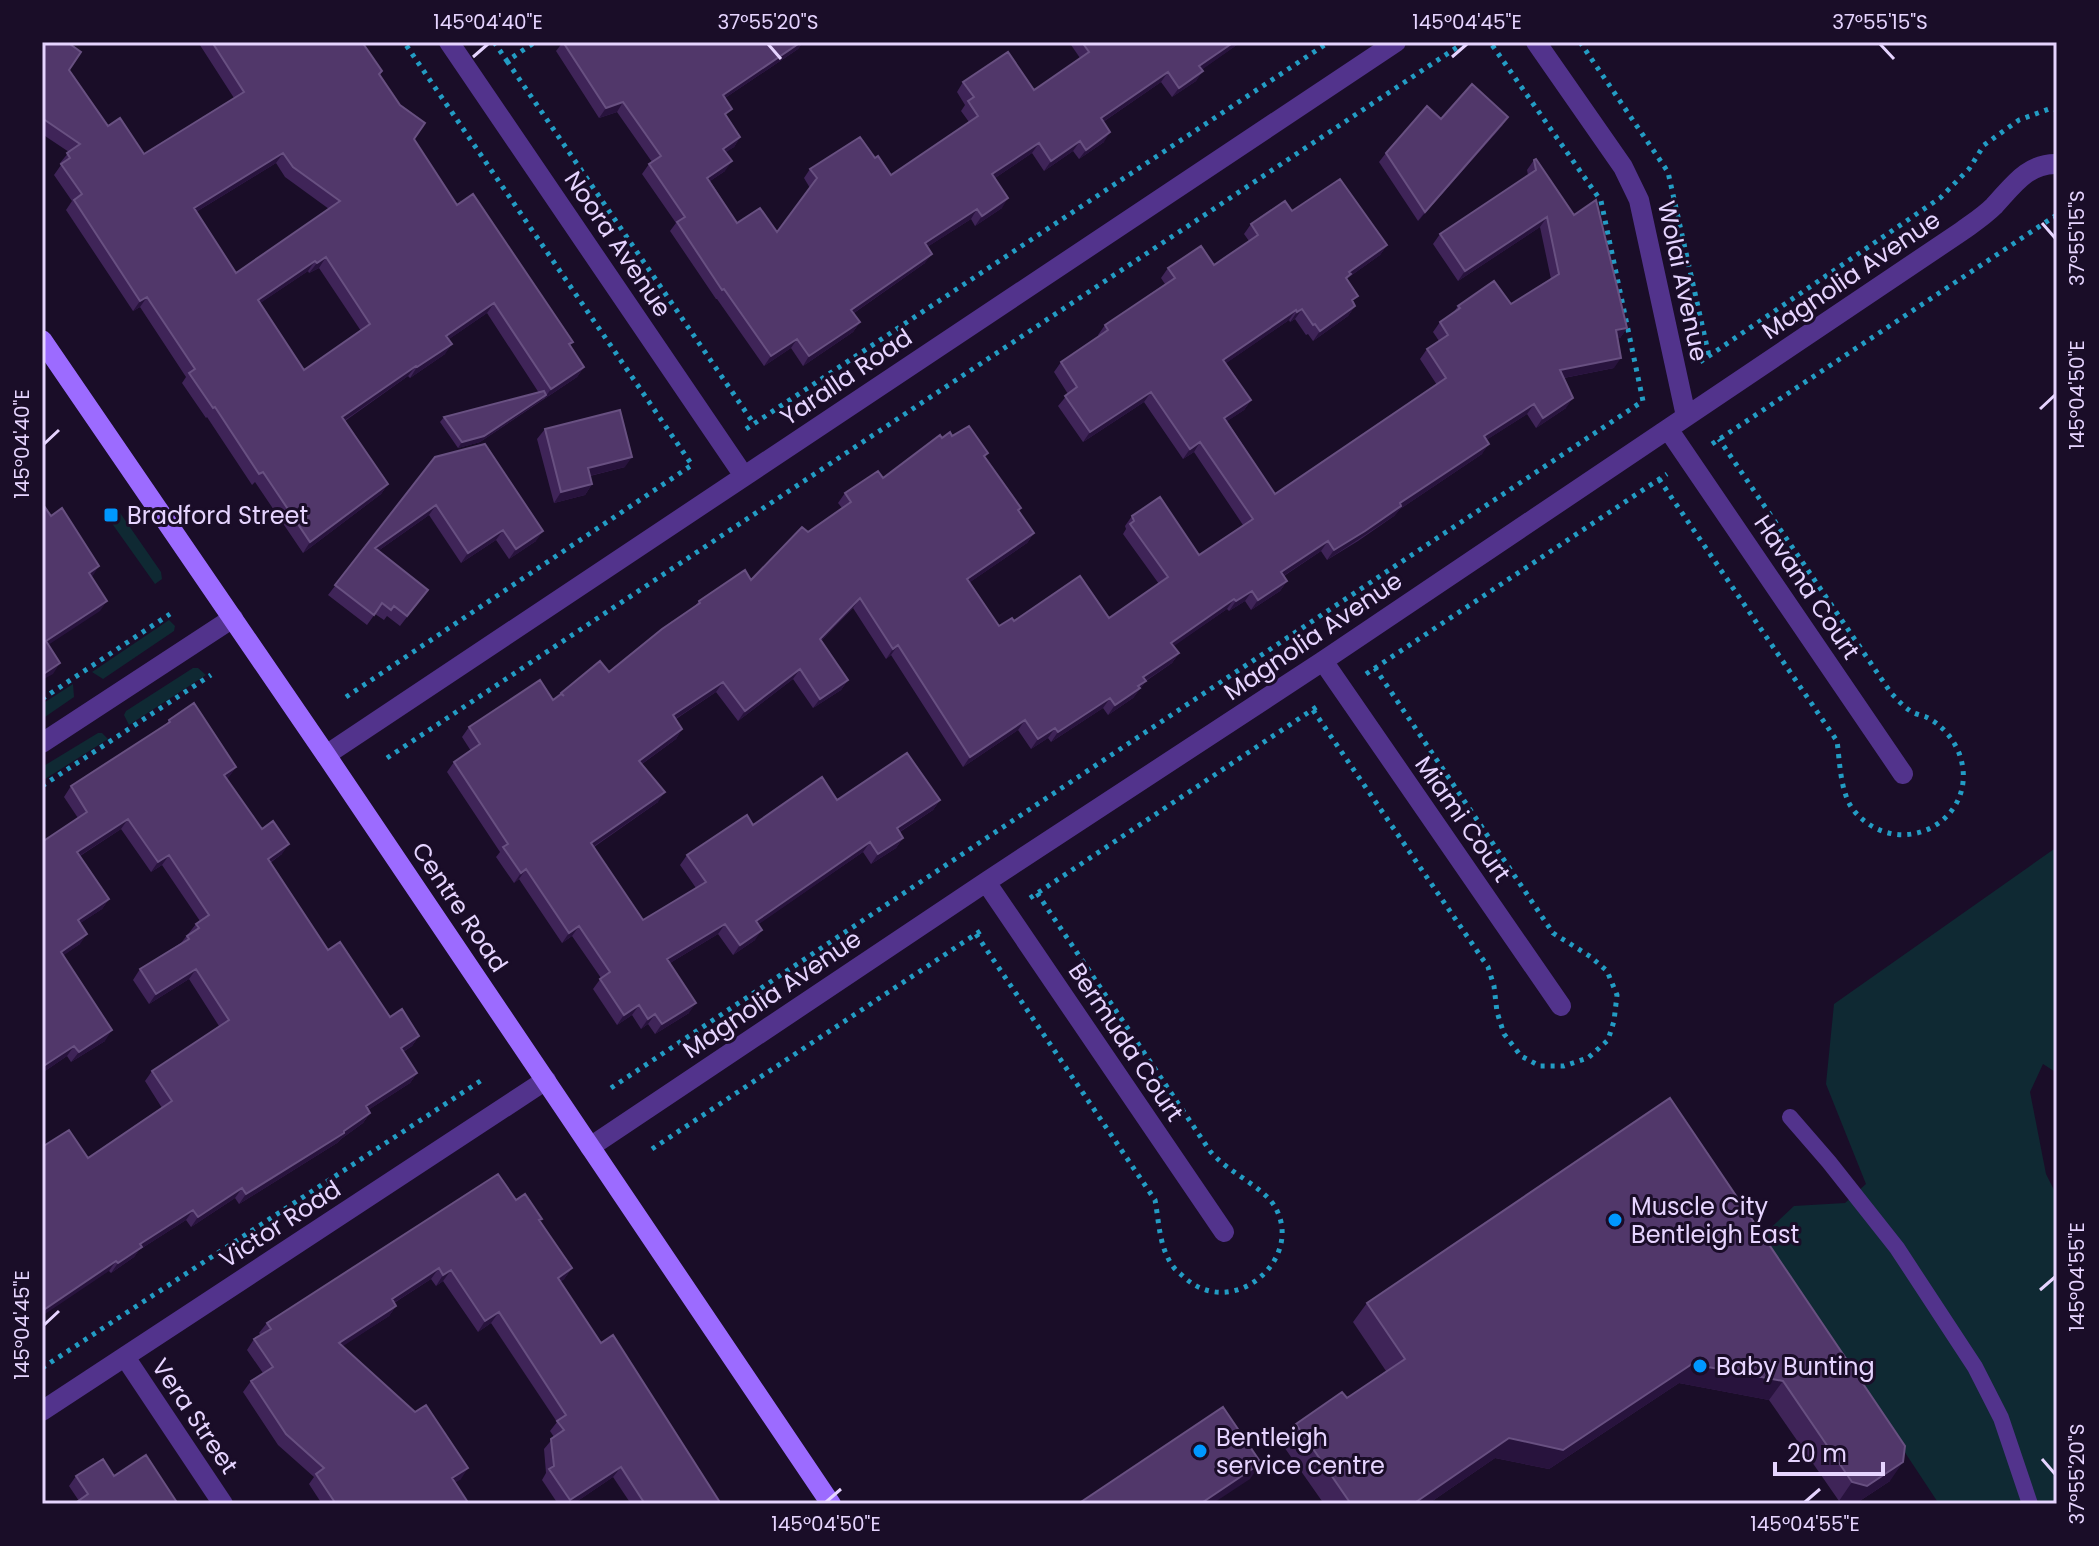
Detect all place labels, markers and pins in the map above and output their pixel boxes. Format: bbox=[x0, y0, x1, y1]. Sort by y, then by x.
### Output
place label: Bradford Street bbox=[127, 499, 308, 532]
marker: Bradford Street bbox=[102, 506, 120, 524]
place label: Muscle City Bentleigh East bbox=[1631, 1190, 1799, 1251]
marker: Muscle City Bentleigh East bbox=[1606, 1211, 1624, 1229]
place label: Baby Bunting bbox=[1716, 1350, 1875, 1383]
marker: Baby Bunting bbox=[1691, 1357, 1709, 1375]
place label: Bentleigh service centre bbox=[1216, 1421, 1385, 1482]
marker: Bentleigh service centre bbox=[1191, 1442, 1209, 1460]

